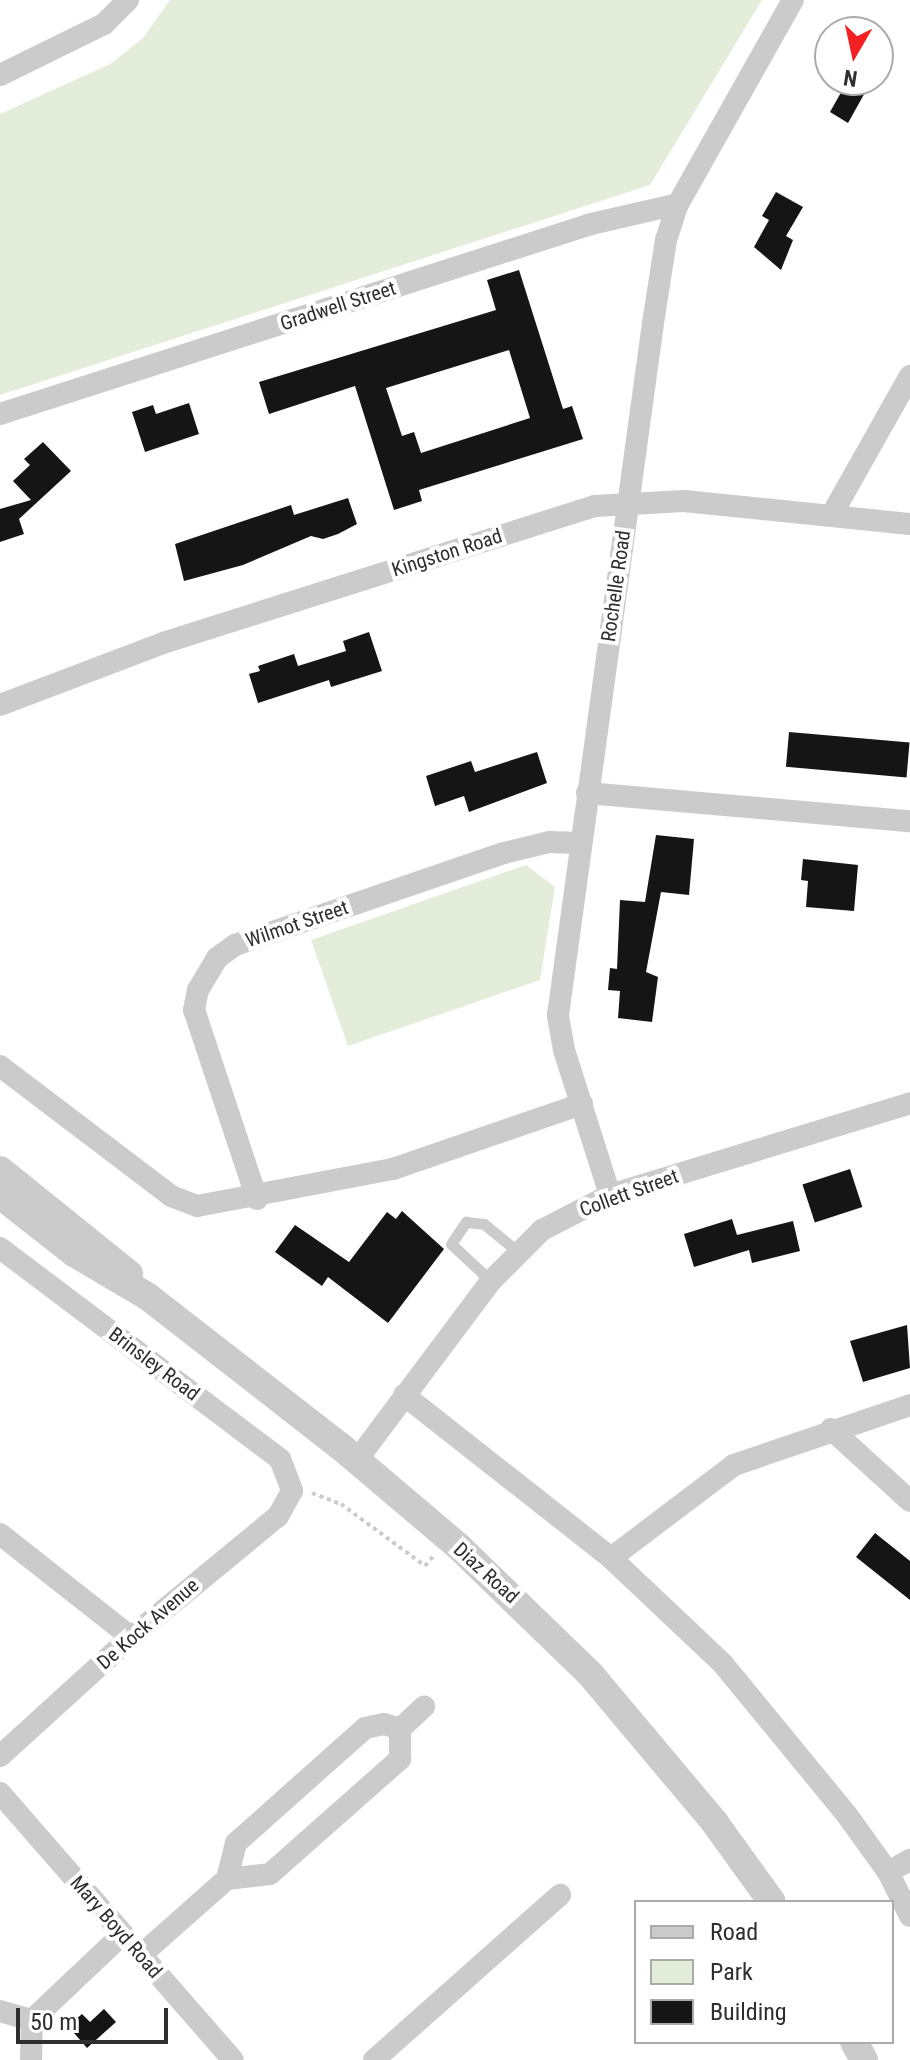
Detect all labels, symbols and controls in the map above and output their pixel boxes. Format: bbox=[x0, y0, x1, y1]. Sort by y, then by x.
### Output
north arrow bbox=[814, 16, 894, 96]
text: N bbox=[842, 65, 859, 92]
street label: Gradwell Street bbox=[277, 276, 399, 336]
street label: Kingston Road bbox=[389, 524, 505, 582]
street label: Rochelle Road bbox=[596, 529, 636, 643]
street label: Wilmot Street bbox=[243, 895, 351, 953]
street label: Collett Street bbox=[576, 1164, 682, 1222]
street label: Brinsley Road bbox=[104, 1322, 204, 1406]
street label: Diaz Road bbox=[449, 1538, 523, 1608]
street label: De Kock Avenue bbox=[92, 1573, 204, 1675]
street label: Mary Boyd Road bbox=[65, 1871, 167, 1983]
legend bbox=[634, 1900, 894, 2044]
text: Road bbox=[710, 1918, 758, 1946]
text: Park bbox=[710, 1958, 753, 1986]
scale bar bbox=[20, 1992, 172, 2042]
text: Building bbox=[710, 1998, 787, 2026]
text: 50 m bbox=[30, 2008, 77, 2036]

